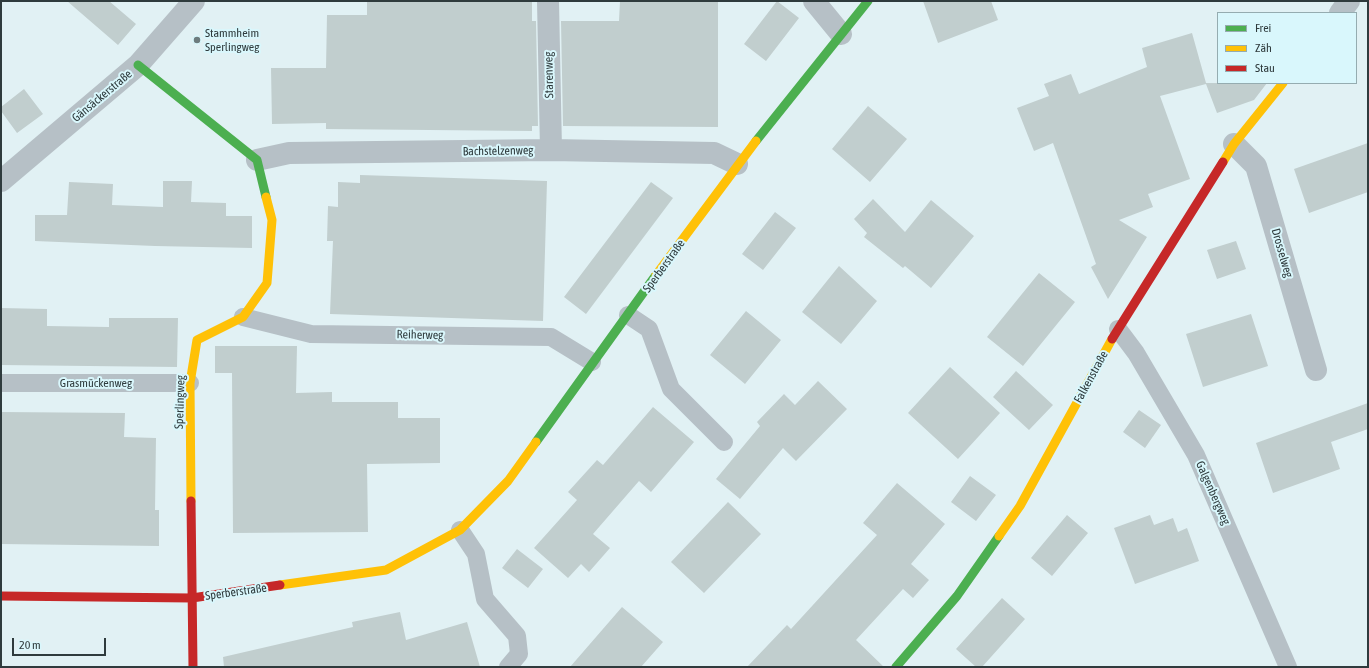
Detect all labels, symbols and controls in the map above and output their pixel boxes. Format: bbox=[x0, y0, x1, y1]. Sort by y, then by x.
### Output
legend bbox=[1217, 12, 1357, 84]
text: Frei bbox=[1255, 21, 1271, 35]
place label: Stammheim Sperlingweg bbox=[205, 26, 259, 54]
marker: Stammheim Sperlingweg bbox=[192, 35, 202, 45]
text: Zäh bbox=[1255, 41, 1272, 55]
street label: Starenweg bbox=[541, 52, 557, 98]
text: Stau bbox=[1255, 61, 1275, 75]
street label: Gänsäckerstraße bbox=[69, 67, 135, 125]
street label: Bachstelzenweg bbox=[462, 143, 534, 159]
street label: Drosselweg bbox=[1268, 227, 1296, 279]
street label: Sperberstraße bbox=[640, 237, 688, 295]
street label: Reiherweg bbox=[397, 327, 443, 343]
street label: Falkenstraße bbox=[1071, 348, 1111, 406]
street label: Sperlingweg bbox=[172, 375, 188, 429]
street label: Grasmückenweg bbox=[60, 376, 132, 390]
street label: Galgenbergweg bbox=[1193, 459, 1233, 527]
street label: Sperberstraße bbox=[204, 581, 268, 603]
scale bar bbox=[14, 630, 108, 656]
text: 20 m bbox=[19, 638, 41, 652]

